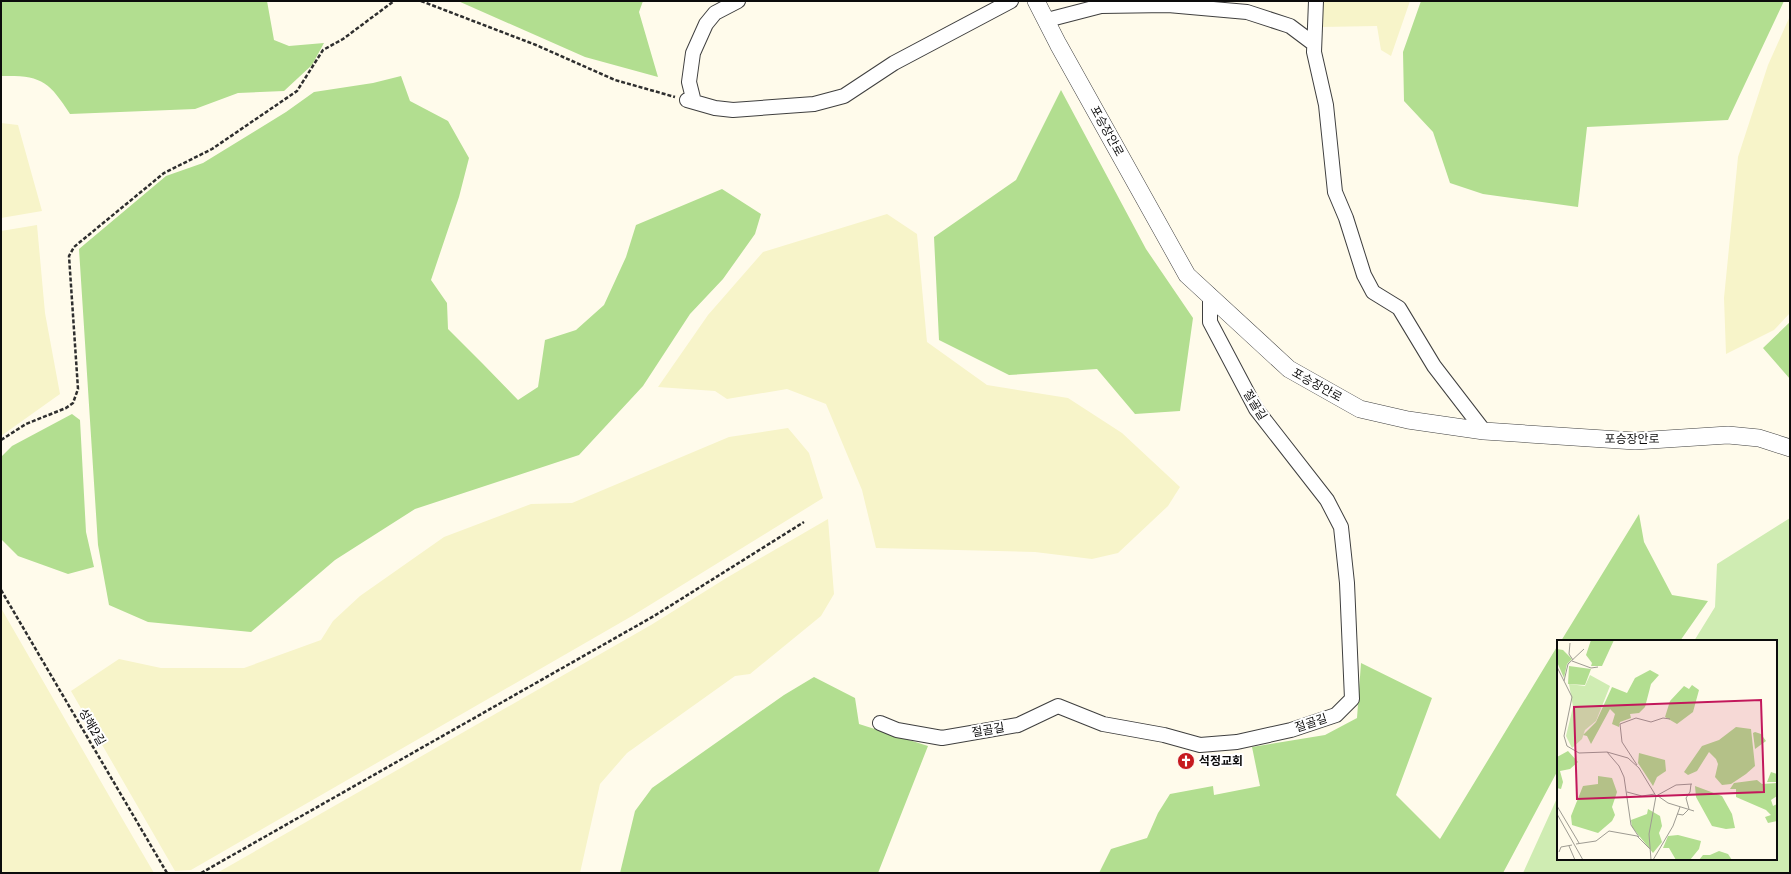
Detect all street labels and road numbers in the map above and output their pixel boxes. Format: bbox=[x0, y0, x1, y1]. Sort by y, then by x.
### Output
street label: 포승장안로 bbox=[1087, 103, 1127, 159]
street label: 포승장안로 bbox=[1289, 365, 1345, 405]
street label: 절골길 bbox=[1240, 387, 1271, 423]
street label: 포승장안로 bbox=[1604, 431, 1660, 446]
street label: 성해2길 bbox=[76, 705, 109, 748]
street label: 절골길 bbox=[1293, 710, 1329, 735]
street label: 절골길 bbox=[970, 719, 1006, 740]

